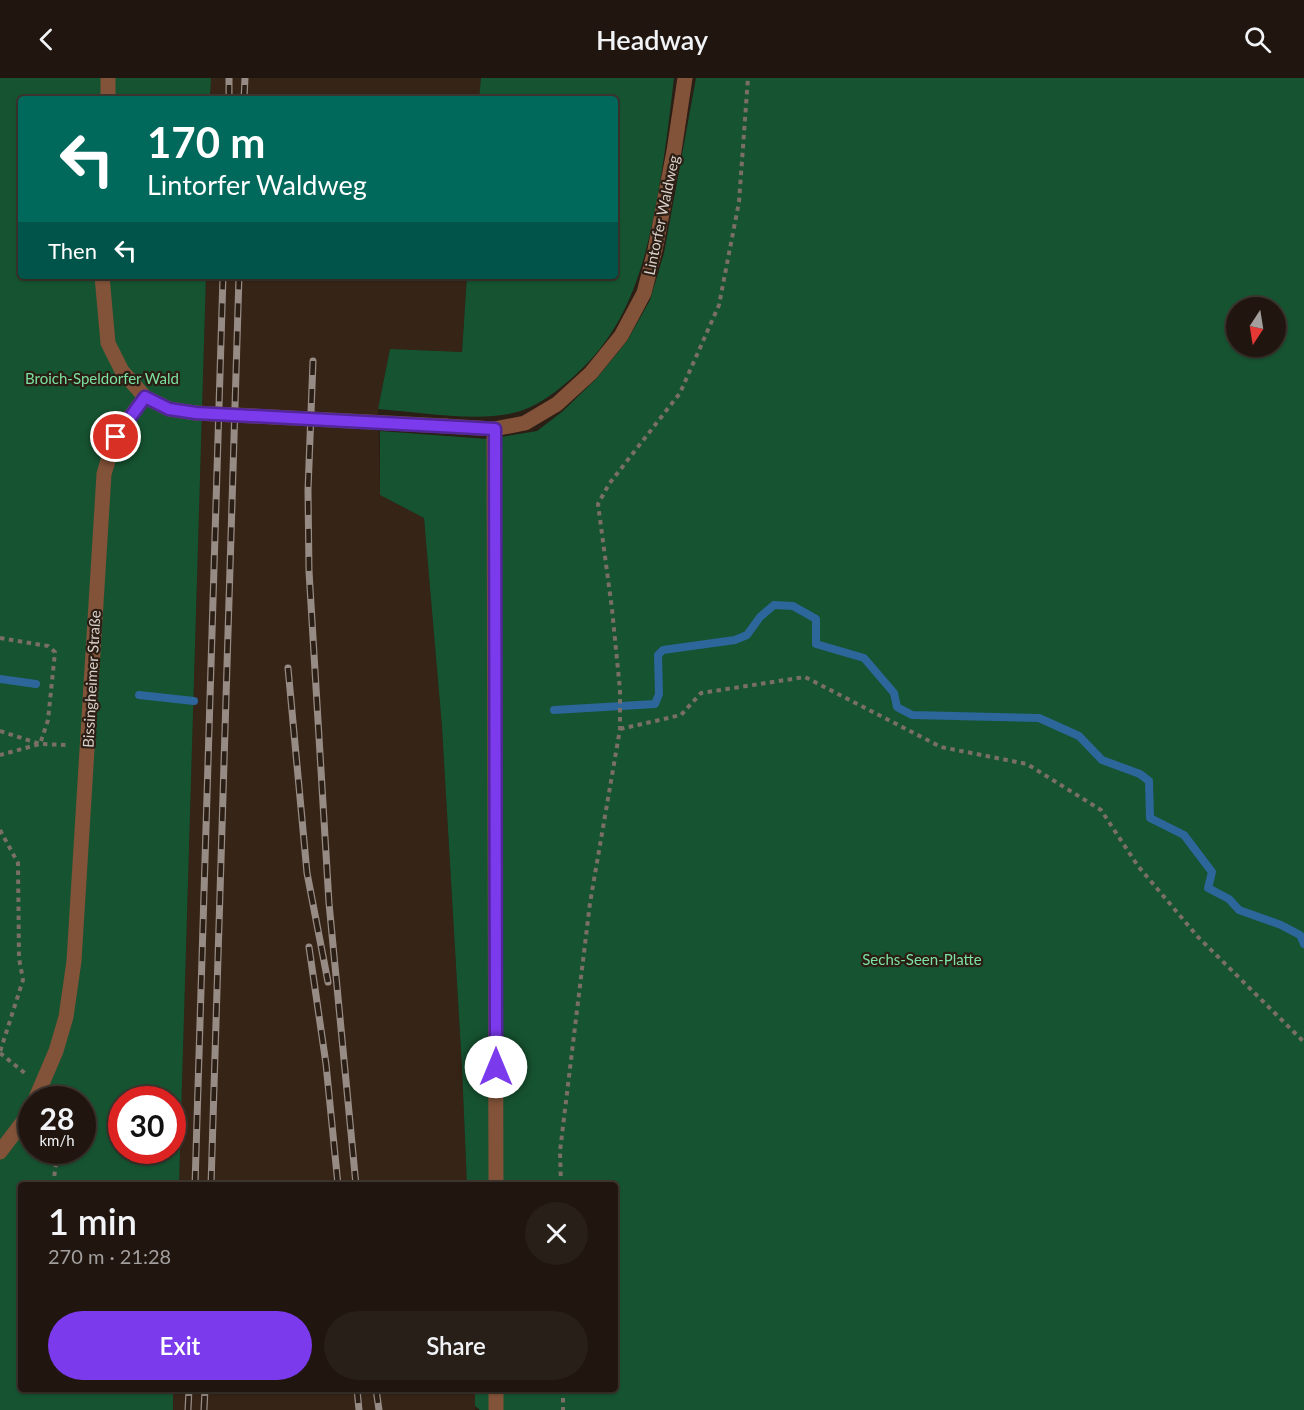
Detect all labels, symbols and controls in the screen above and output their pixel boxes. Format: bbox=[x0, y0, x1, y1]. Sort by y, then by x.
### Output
icon: back bbox=[30, 23, 63, 56]
text: Headway bbox=[596, 23, 708, 56]
icon: search bbox=[1241, 23, 1274, 56]
text: 170 m bbox=[147, 117, 265, 167]
icon: left bbox=[48, 120, 126, 198]
street label: Lintorfer Waldweg bbox=[640, 153, 683, 277]
text: Lintorfer Waldweg bbox=[147, 168, 367, 201]
icon: left bbox=[109, 234, 142, 267]
text: Then bbox=[48, 237, 97, 264]
north arrow bbox=[1226, 297, 1286, 357]
map controls bbox=[1226, 297, 1286, 357]
park label: Broich-Speldorfer Wald bbox=[25, 369, 179, 387]
pin bbox=[90, 411, 141, 462]
icon: arrive bbox=[99, 420, 132, 453]
street label: Bissingheimer Straße bbox=[78, 610, 104, 748]
park label: Sechs-Seen-Platte bbox=[862, 950, 982, 968]
position arrow bbox=[464, 1035, 528, 1099]
speed limit sign: 30 bbox=[108, 1086, 186, 1164]
text: 28 bbox=[40, 1100, 74, 1136]
text: km/h bbox=[39, 1131, 75, 1149]
text: 1 min bbox=[48, 1199, 137, 1243]
button: close bbox=[525, 1202, 588, 1265]
text: 270 m · 21:28 bbox=[48, 1244, 171, 1268]
button: Exit bbox=[48, 1311, 312, 1380]
button: Share bbox=[324, 1311, 588, 1380]

